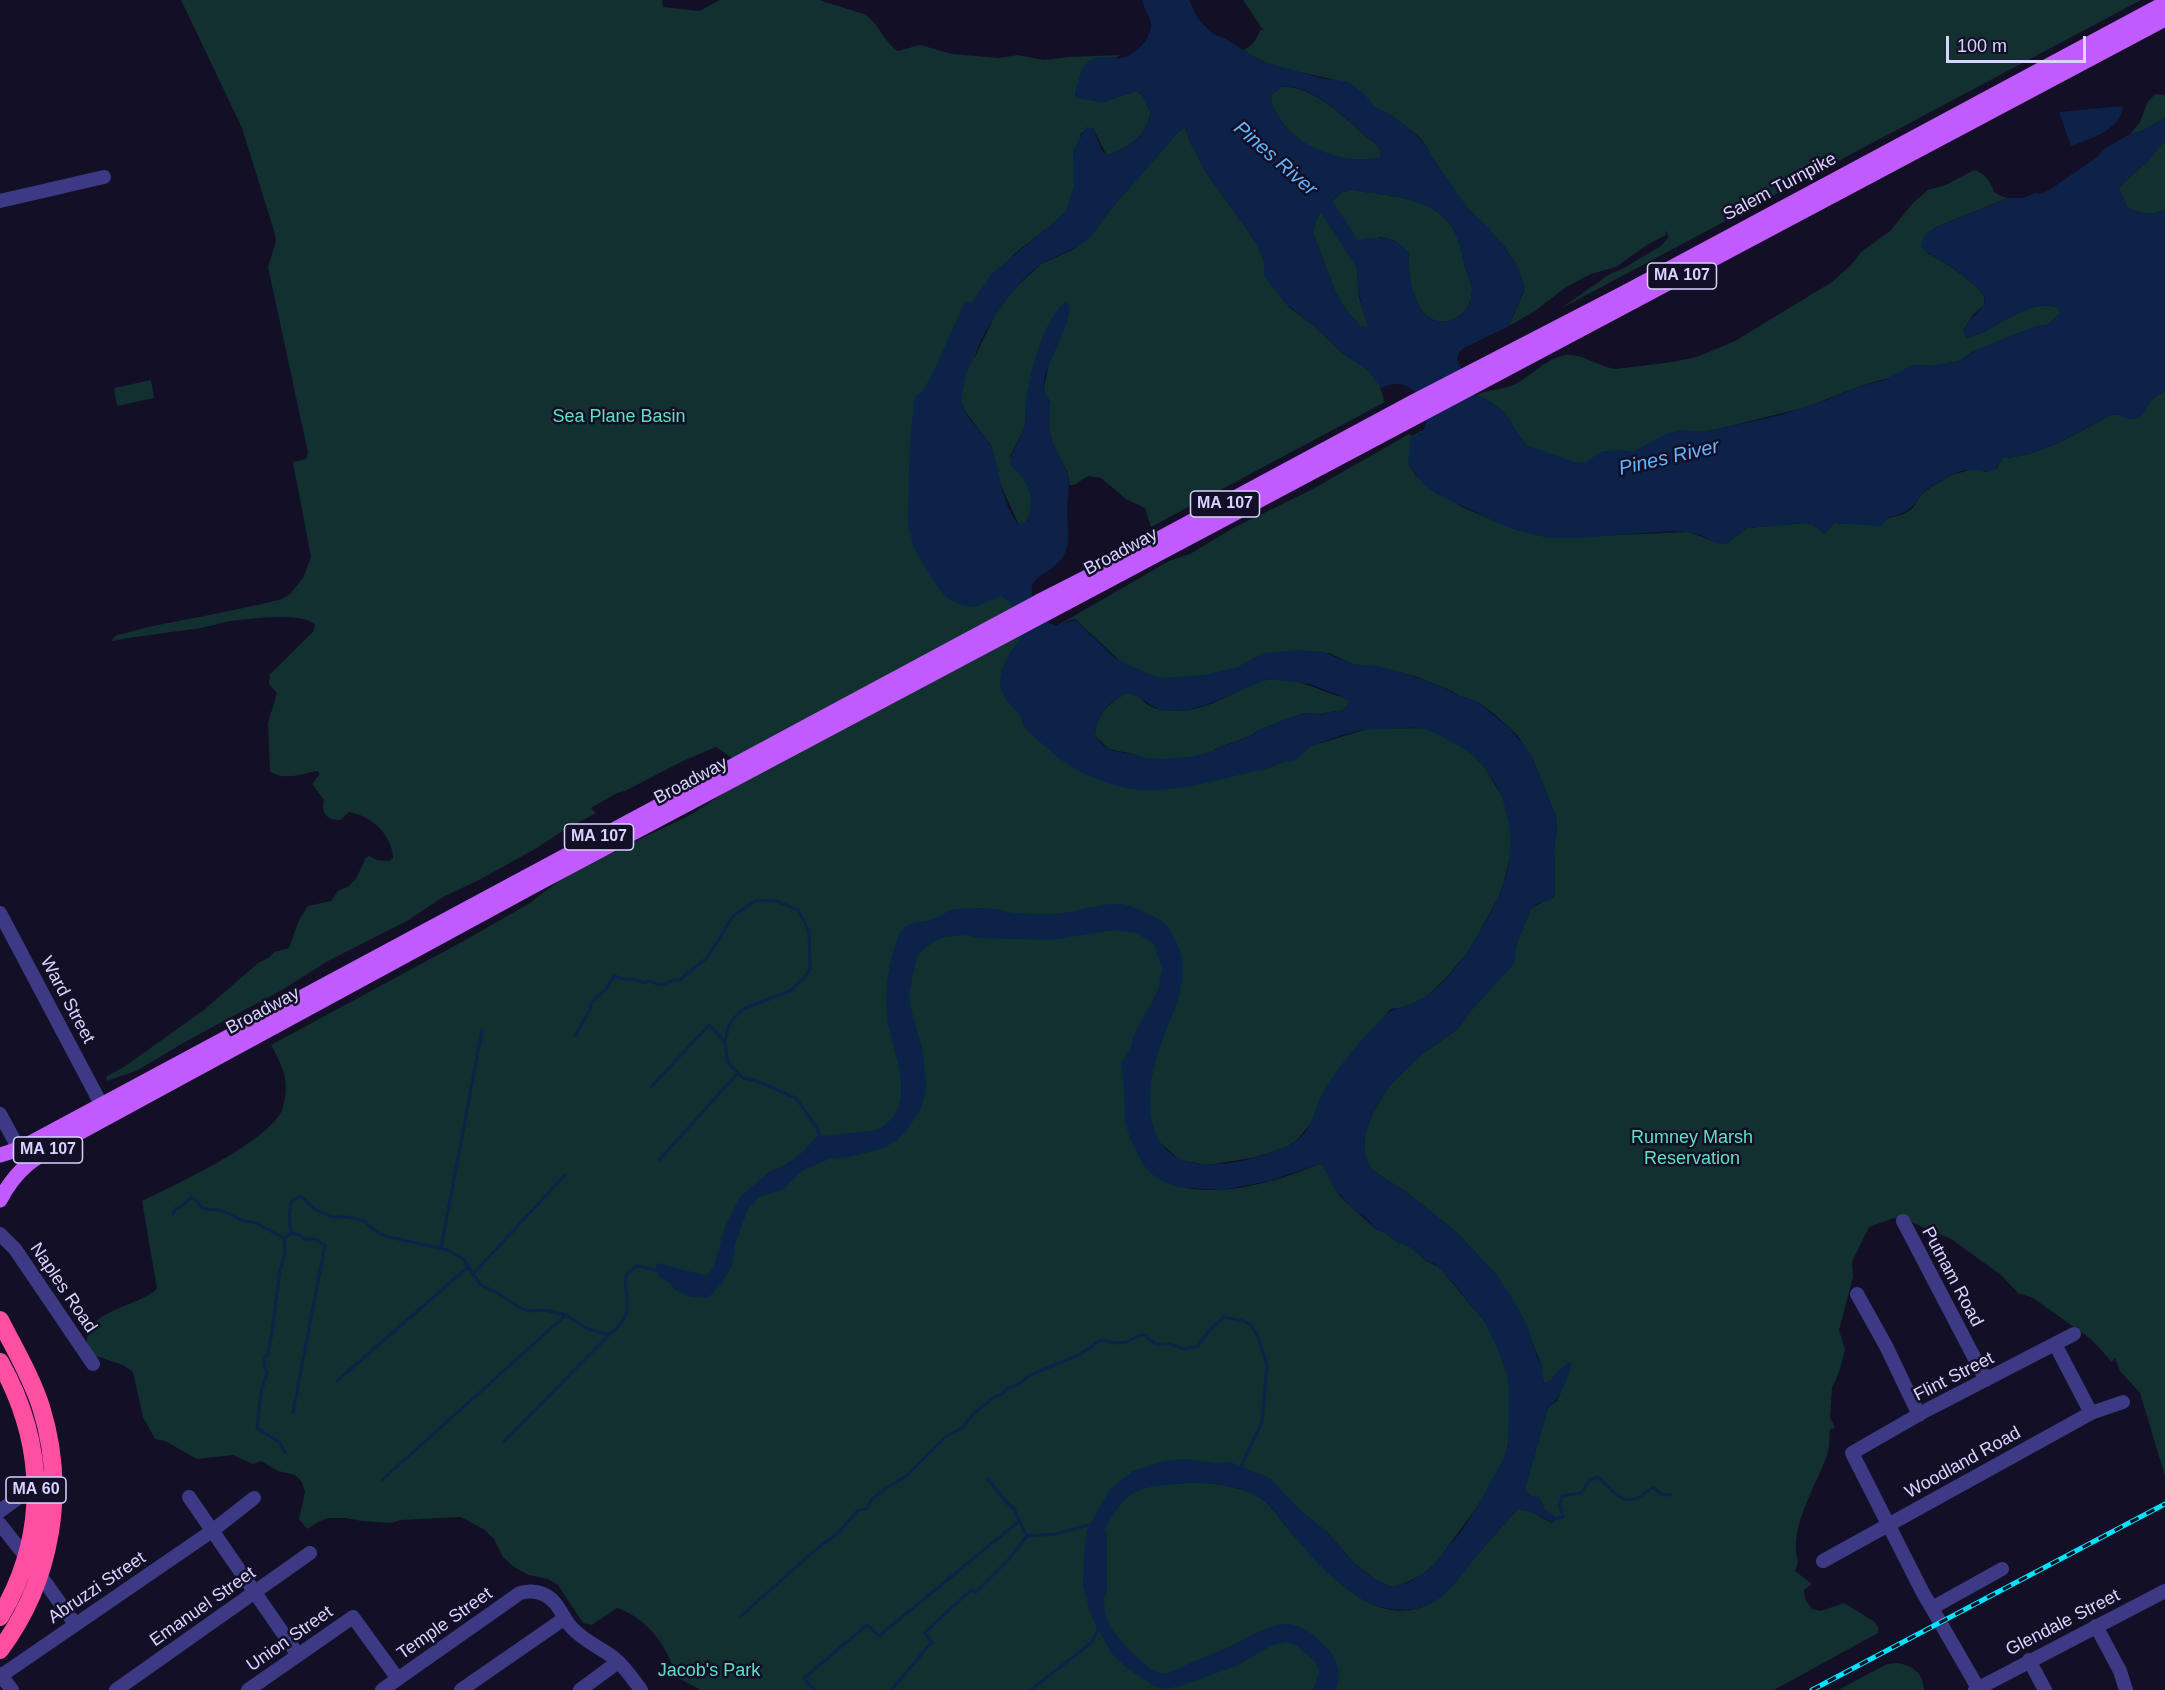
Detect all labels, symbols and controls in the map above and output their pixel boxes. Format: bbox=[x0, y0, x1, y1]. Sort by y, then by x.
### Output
scale bar bbox=[1949, 24, 2088, 62]
text: 100 m bbox=[1957, 36, 2007, 56]
water label: Pines River bbox=[1229, 116, 1321, 202]
street label: Salem Turnpike bbox=[1720, 148, 1840, 226]
road number: MA 107 bbox=[1648, 263, 1716, 289]
park label: Sea Plane Basin bbox=[552, 406, 686, 428]
water label: Pines River bbox=[1616, 435, 1722, 481]
road number: MA 107 bbox=[1190, 491, 1260, 517]
street label: Broadway bbox=[1081, 524, 1161, 580]
street label: Broadway bbox=[651, 753, 731, 809]
road number: MA 107 bbox=[564, 824, 634, 850]
street label: Ward Street bbox=[35, 953, 99, 1047]
street label: Broadway bbox=[223, 983, 303, 1039]
park label: Rumney Marsh Reservation bbox=[1631, 1127, 1753, 1170]
road number: MA 107 bbox=[14, 1137, 82, 1163]
street label: Putnam Road bbox=[1917, 1223, 1987, 1331]
street label: Naples Road bbox=[25, 1239, 101, 1337]
street label: Flint Street bbox=[1910, 1348, 1998, 1406]
street label: Woodland Road bbox=[1901, 1422, 2025, 1504]
road number: MA 60 bbox=[6, 1477, 66, 1503]
street label: Abruzzi Street bbox=[44, 1547, 150, 1629]
street label: Emanuel Street bbox=[146, 1563, 260, 1651]
street label: Temple Street bbox=[393, 1583, 497, 1665]
street label: Glendale Street bbox=[2002, 1585, 2124, 1661]
street label: Union Street bbox=[243, 1601, 337, 1677]
park label: Jacob's Park bbox=[658, 1660, 760, 1682]

